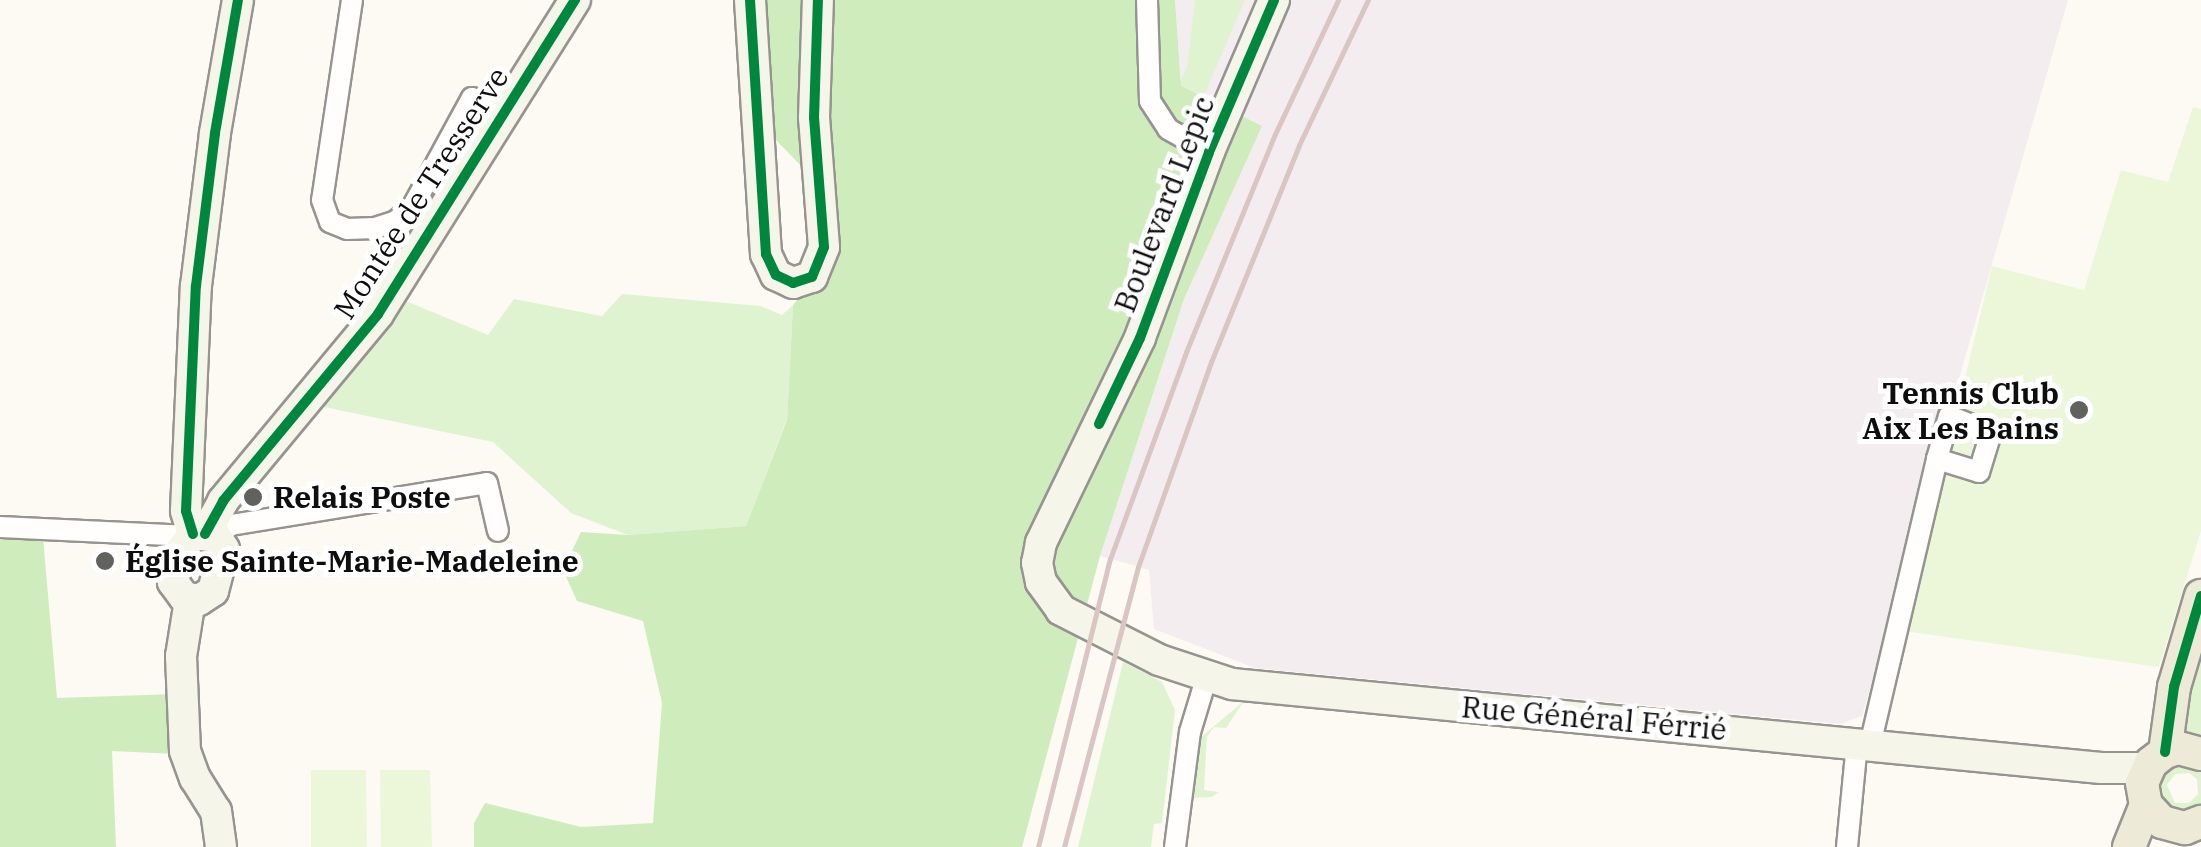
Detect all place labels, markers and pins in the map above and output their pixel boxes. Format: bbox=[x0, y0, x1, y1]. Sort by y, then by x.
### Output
place label: Tennis Club Aix Les Bains bbox=[1862, 375, 2059, 446]
marker: Tennis Club Aix Les Bains bbox=[2068, 399, 2090, 421]
place label: Relais Poste bbox=[273, 479, 451, 515]
marker: Relais Poste bbox=[242, 486, 264, 508]
place label: Église Sainte-Marie-Madeleine bbox=[125, 543, 579, 579]
marker: Église Sainte-Marie-Madeleine bbox=[94, 550, 116, 572]

